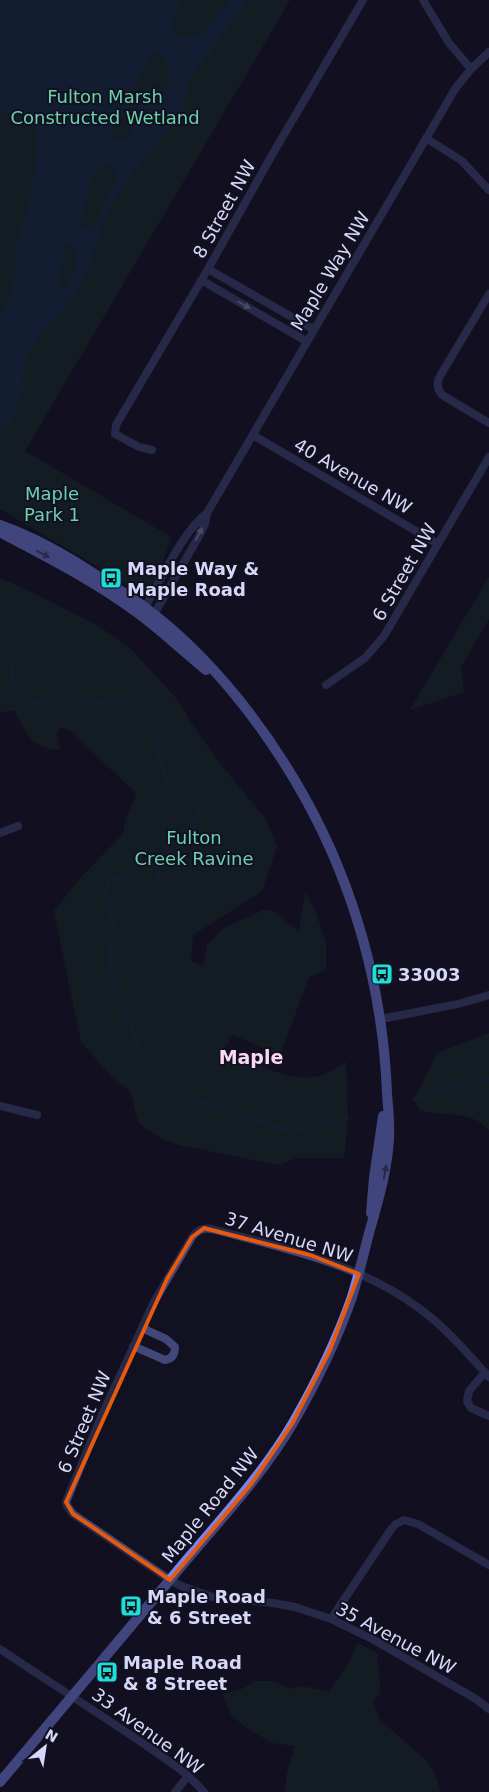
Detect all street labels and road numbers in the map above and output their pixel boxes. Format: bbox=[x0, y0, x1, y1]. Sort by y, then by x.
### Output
street label: 8 Street NW bbox=[188, 156, 260, 262]
street label: Maple Way NW bbox=[286, 208, 374, 334]
street label: 40 Avenue NW bbox=[290, 434, 416, 518]
street label: 6 Street NW bbox=[368, 519, 440, 624]
street label: 37 Avenue NW bbox=[223, 1208, 356, 1266]
street label: 6 Street NW bbox=[53, 1368, 115, 1476]
street label: Maple Road NW bbox=[157, 1443, 263, 1567]
street label: 35 Avenue NW bbox=[333, 1598, 460, 1678]
street label: 33 Avenue NW bbox=[88, 1684, 208, 1779]

